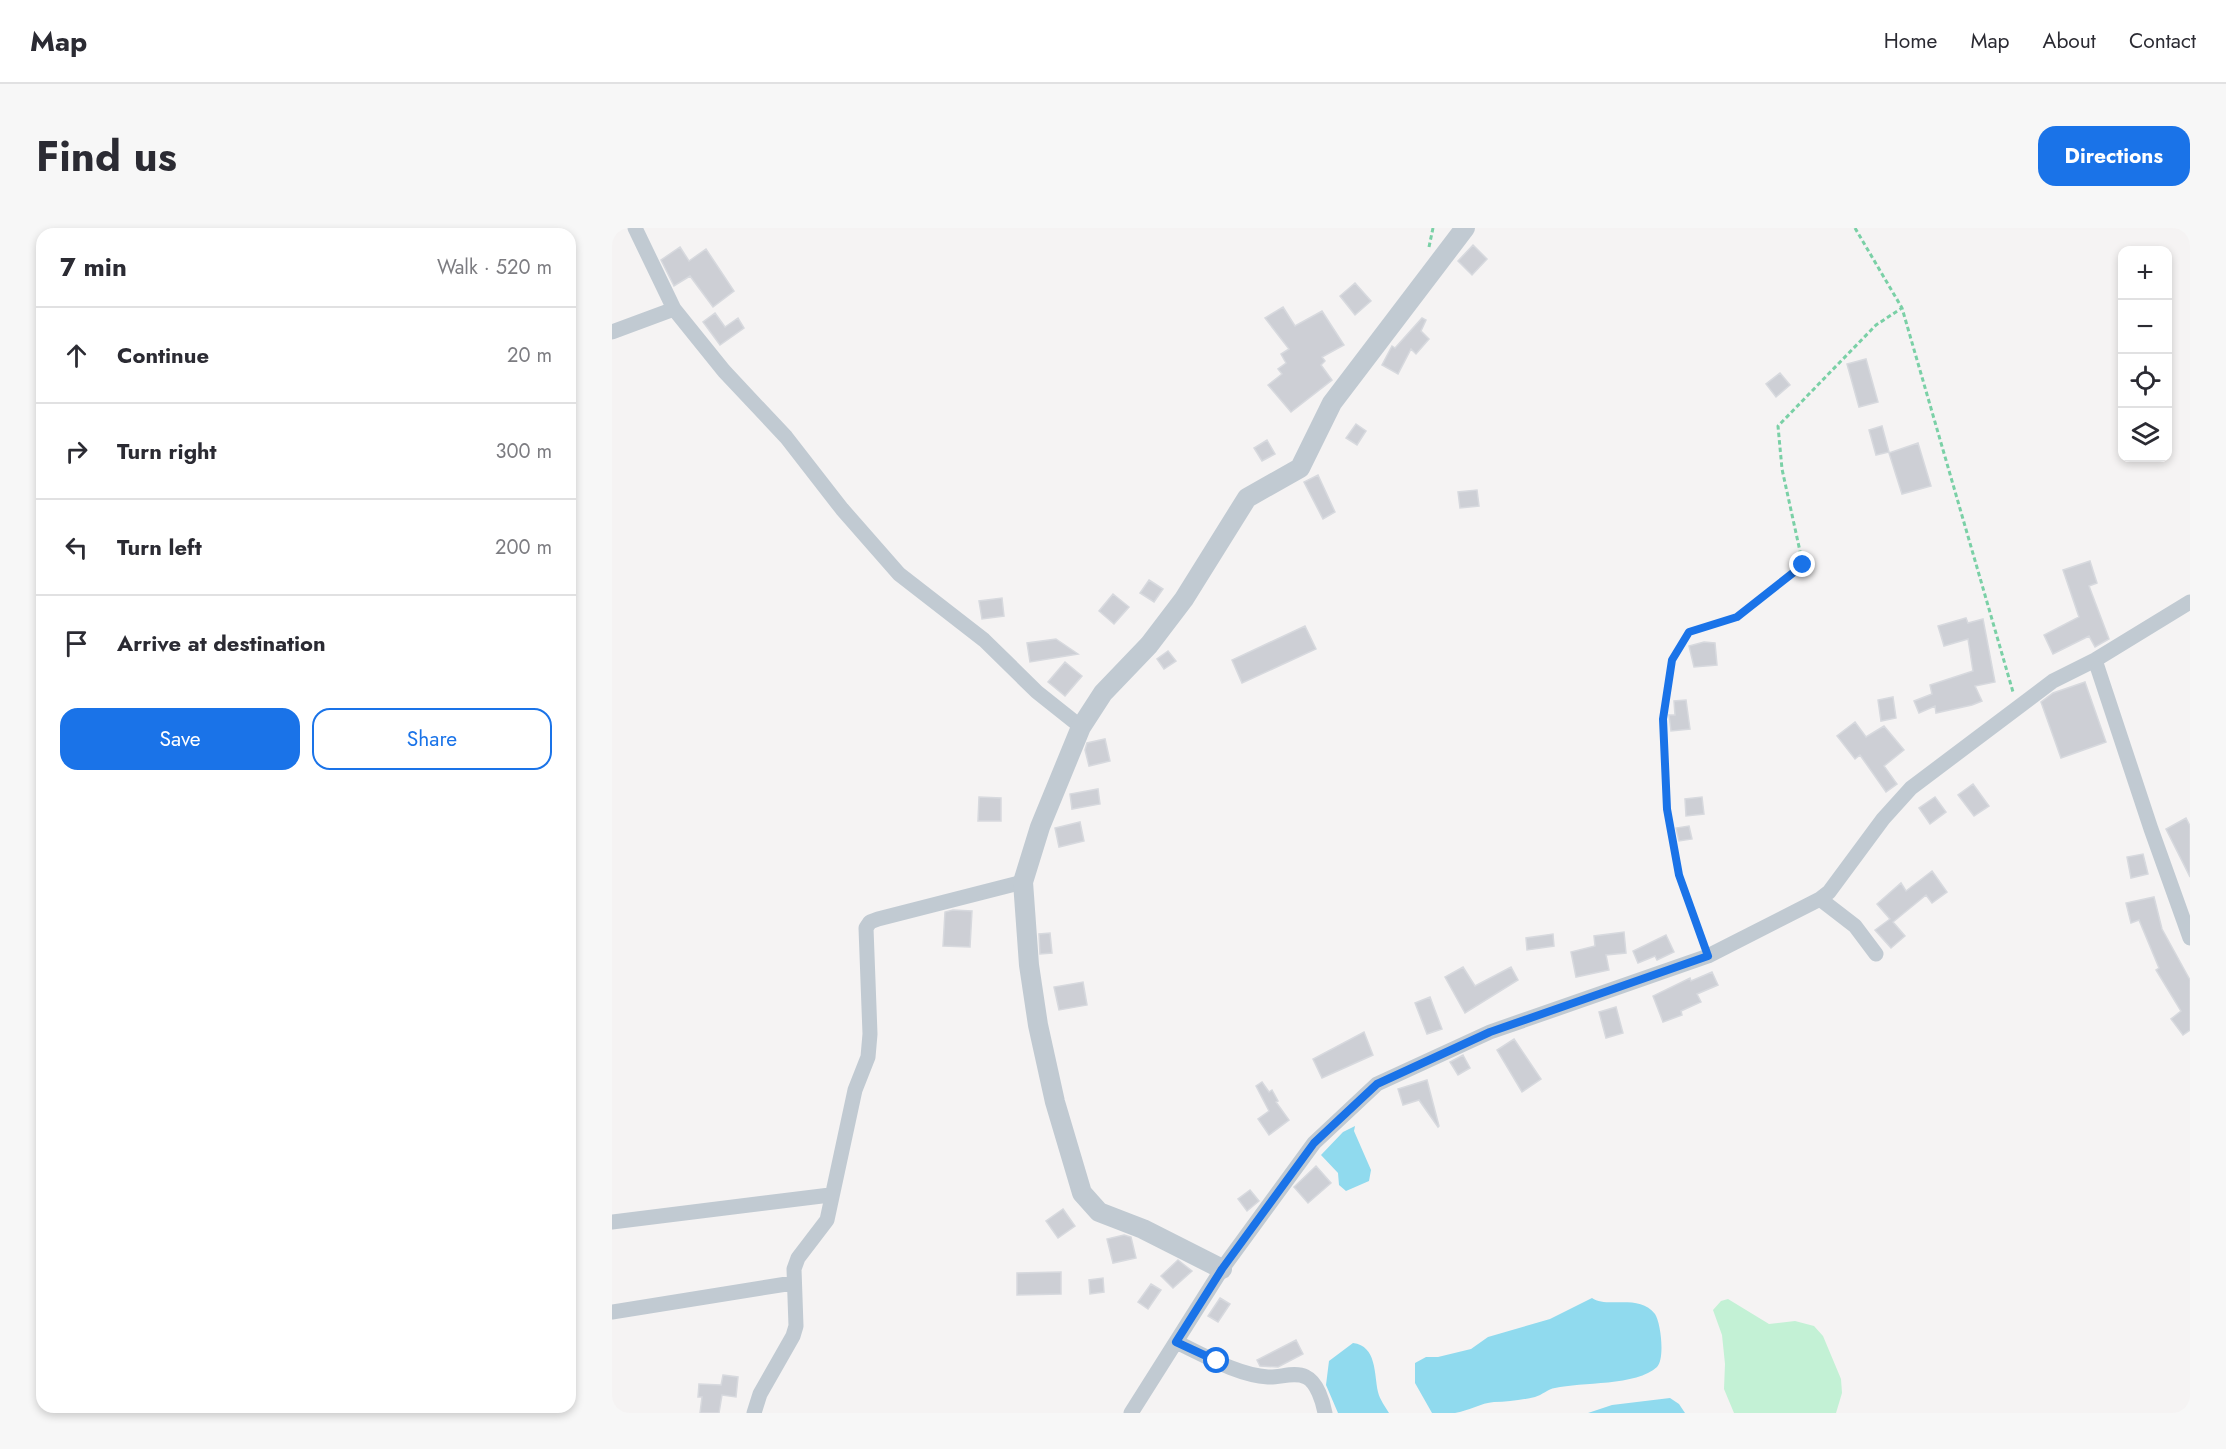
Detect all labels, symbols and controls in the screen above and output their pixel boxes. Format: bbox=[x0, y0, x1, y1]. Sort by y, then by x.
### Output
text: Map bbox=[30, 21, 87, 62]
text: Home bbox=[1884, 26, 1937, 56]
text: Map bbox=[1970, 26, 2010, 56]
text: About bbox=[2043, 26, 2096, 56]
text: Contact bbox=[2129, 26, 2196, 56]
text: Find us bbox=[36, 126, 177, 187]
button: Directions bbox=[2038, 126, 2190, 186]
map controls bbox=[2118, 246, 2172, 462]
button: + bbox=[2118, 246, 2172, 300]
text: 7 min bbox=[60, 248, 127, 286]
text: Walk · 520 m bbox=[437, 253, 552, 282]
button: − bbox=[2118, 300, 2172, 354]
icon: ahead bbox=[60, 339, 93, 372]
text: Continue bbox=[117, 339, 209, 371]
text: 20 m bbox=[507, 341, 552, 370]
button: locate bbox=[2118, 354, 2172, 408]
button: layers bbox=[2118, 408, 2172, 462]
icon: right bbox=[60, 435, 93, 468]
text: Turn right bbox=[117, 435, 217, 467]
text: 300 m bbox=[495, 437, 552, 466]
icon: left bbox=[60, 531, 93, 564]
text: Turn left bbox=[117, 531, 202, 563]
text: 200 m bbox=[495, 533, 552, 562]
route end bbox=[1789, 551, 1815, 577]
icon: arrive bbox=[60, 627, 93, 660]
text: Arrive at destination bbox=[117, 627, 326, 659]
button: Save bbox=[60, 708, 300, 770]
button: Share bbox=[312, 708, 552, 770]
route start bbox=[1203, 1347, 1229, 1373]

